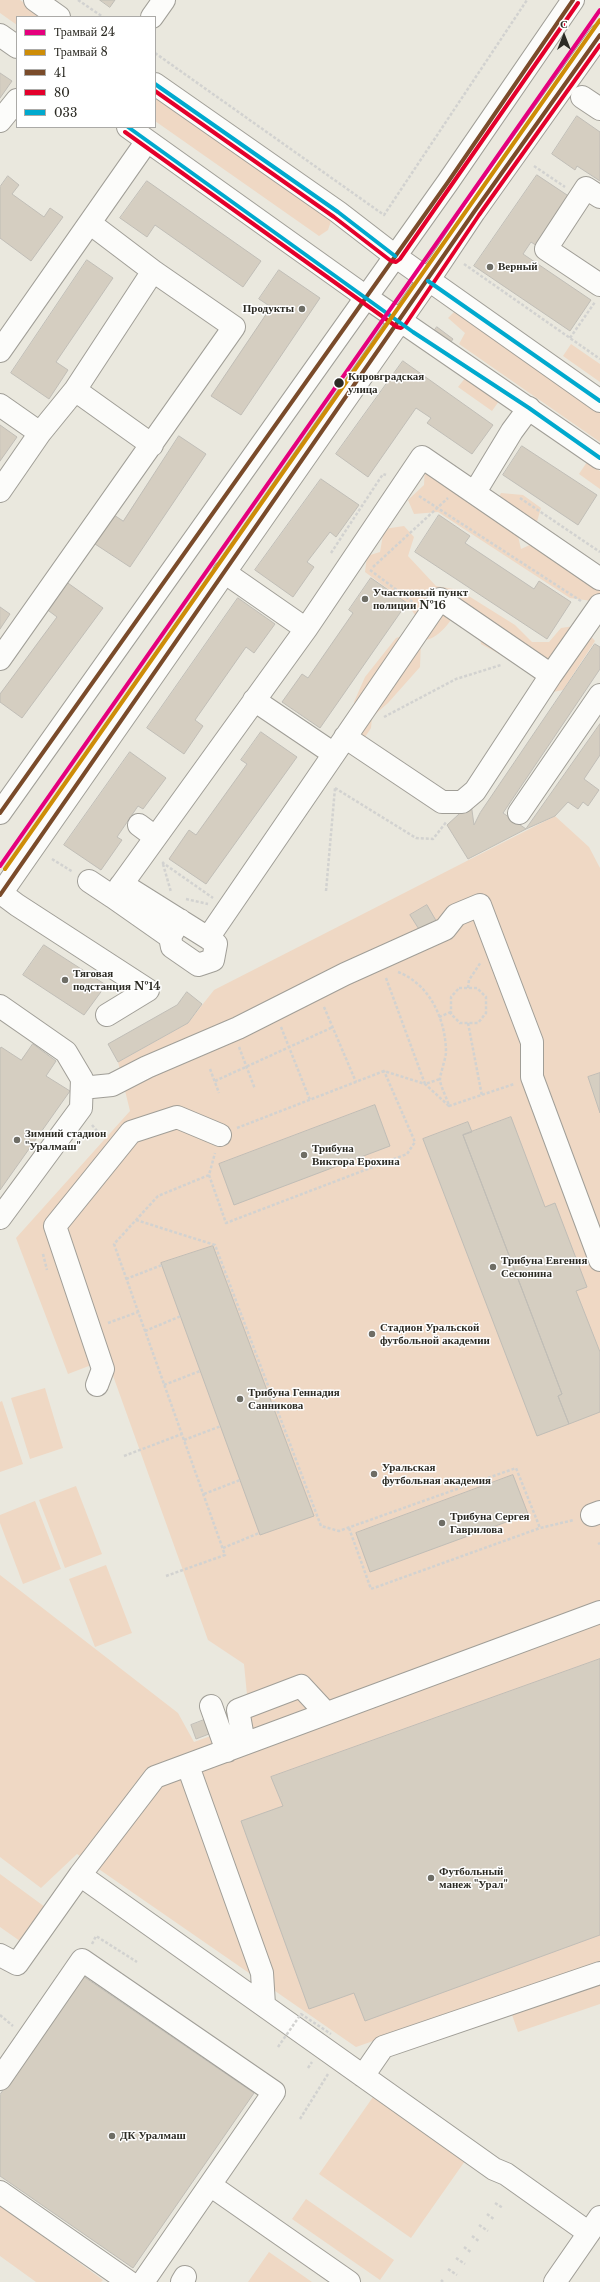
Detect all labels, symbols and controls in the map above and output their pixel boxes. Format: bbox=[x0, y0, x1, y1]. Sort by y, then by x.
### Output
legend bbox=[16, 16, 156, 128]
north arrow bbox=[544, 16, 584, 56]
text: С bbox=[560, 17, 568, 31]
text: Трамвай 24 bbox=[54, 24, 115, 39]
text: Трамвай 8 bbox=[54, 44, 108, 59]
text: 41 bbox=[54, 65, 66, 80]
text: 80 bbox=[54, 85, 70, 100]
text: 033 bbox=[54, 105, 77, 120]
place label: Верный bbox=[498, 260, 538, 274]
marker: Верный bbox=[485, 262, 495, 272]
place label: Продукты bbox=[243, 302, 294, 316]
marker: Продукты bbox=[297, 304, 307, 314]
place label: Кировградская улица bbox=[348, 370, 424, 396]
marker: Кировградская улица bbox=[332, 376, 346, 390]
place label: Участковый пункт полиции №16 bbox=[373, 586, 468, 612]
marker: Участковый пункт полиции №16 bbox=[360, 594, 370, 604]
place label: Тяговая подстанция №14 bbox=[73, 967, 161, 993]
marker: Тяговая подстанция №14 bbox=[60, 975, 70, 985]
place label: Зимний стадион "Уралмаш" bbox=[25, 1127, 106, 1153]
marker: Зимний стадион "Уралмаш" bbox=[12, 1135, 22, 1145]
place label: Трибуна Виктора Ерохина bbox=[312, 1142, 400, 1168]
marker: Трибуна Виктора Ерохина bbox=[299, 1150, 309, 1160]
place label: Трибуна Евгения Сесюнина bbox=[501, 1254, 587, 1280]
marker: Трибуна Евгения Сесюнина bbox=[488, 1262, 498, 1272]
place label: Стадион Уральской футбольной академии bbox=[380, 1321, 490, 1347]
marker: Стадион Уральской футбольной академии bbox=[367, 1329, 377, 1339]
place label: Трибуна Геннадия Санникова bbox=[248, 1386, 340, 1412]
marker: Трибуна Геннадия Санникова bbox=[235, 1394, 245, 1404]
place label: Уральская футбольная академия bbox=[382, 1461, 491, 1487]
marker: Уральская футбольная академия bbox=[369, 1469, 379, 1479]
place label: Трибуна Сергея Гаврилова bbox=[450, 1510, 529, 1536]
marker: Трибуна Сергея Гаврилова bbox=[437, 1518, 447, 1528]
place label: Футбольный манеж "Урал" bbox=[439, 1865, 508, 1891]
marker: Футбольный манеж "Урал" bbox=[426, 1873, 436, 1883]
place label: ДК Уралмаш bbox=[120, 2129, 186, 2143]
marker: ДК Уралмаш bbox=[107, 2131, 117, 2141]

